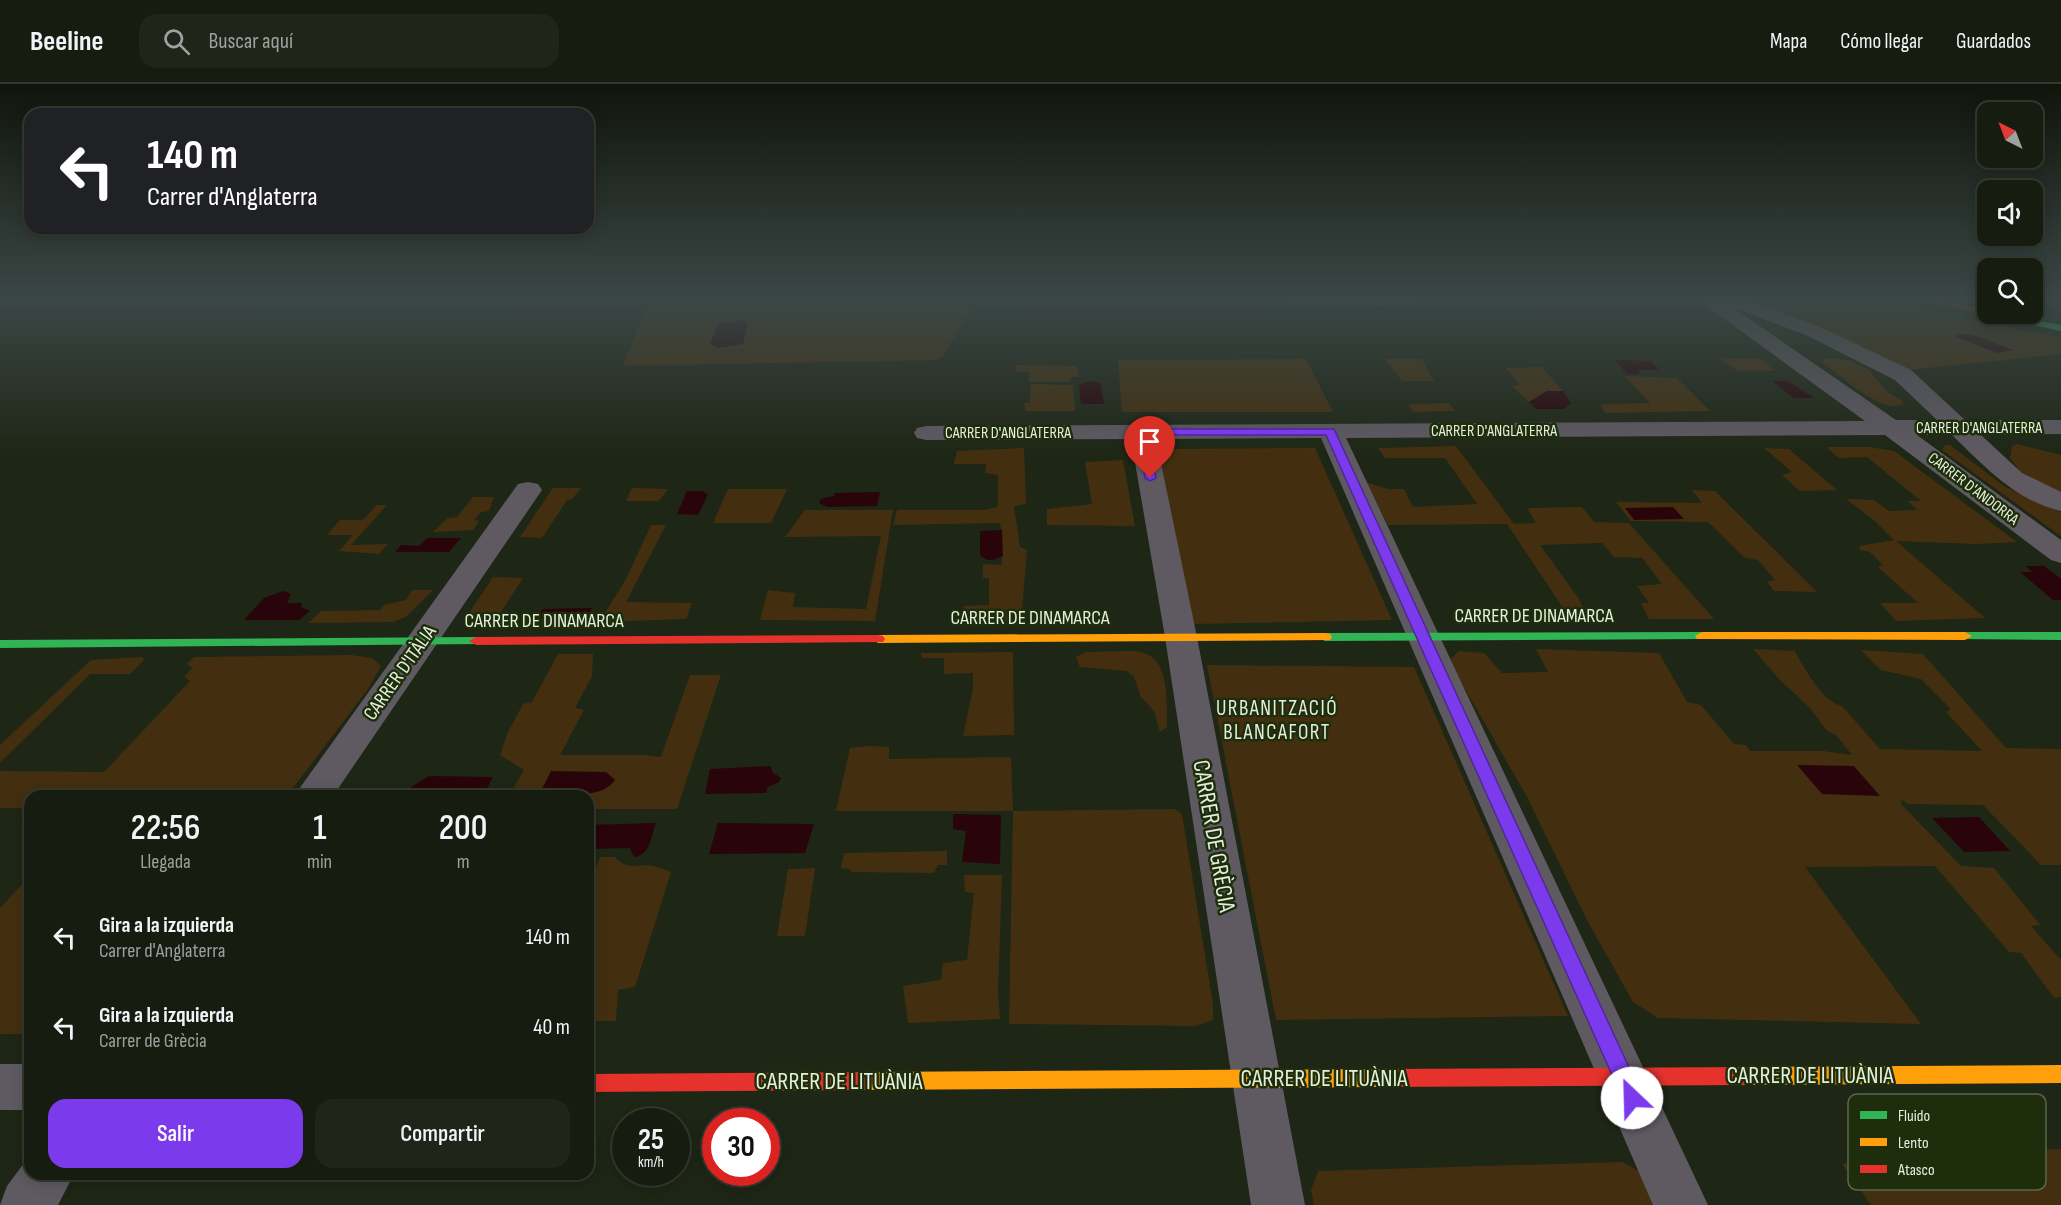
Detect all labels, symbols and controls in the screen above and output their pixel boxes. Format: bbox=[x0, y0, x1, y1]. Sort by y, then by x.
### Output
search box bbox=[139, 14, 559, 68]
text: Beeline bbox=[30, 25, 103, 58]
icon: search bbox=[160, 25, 193, 58]
text: Buscar aquí bbox=[208, 28, 293, 55]
text: Mapa bbox=[1770, 29, 1807, 54]
text: Cómo llegar bbox=[1840, 29, 1923, 54]
text: Guardados bbox=[1956, 29, 2031, 54]
north arrow bbox=[1977, 102, 2043, 168]
map controls bbox=[1977, 102, 2043, 324]
text: 140 m bbox=[147, 130, 238, 181]
icon: left bbox=[48, 132, 126, 210]
button: sound bbox=[1977, 180, 2043, 246]
text: Carrer d'Anglaterra bbox=[147, 181, 318, 213]
button: search bbox=[1977, 258, 2043, 324]
pin bbox=[1124, 416, 1175, 478]
street label: CARRER D'ANGLATERRA bbox=[1916, 419, 2042, 438]
street label: CARRER D'ANGLATERRA bbox=[1431, 422, 1557, 441]
street label: CARRER D'ANGLATERRA bbox=[945, 424, 1071, 443]
icon: arrive bbox=[1133, 425, 1166, 458]
street label: CARRER D'ANDORRA bbox=[1924, 449, 2022, 529]
street label: CARRER DE DINAMARCA bbox=[1454, 604, 1614, 628]
street label: CARRER DE DINAMARCA bbox=[950, 606, 1110, 630]
street label: CARRER DE DINAMARCA bbox=[464, 609, 624, 633]
street label: CARRER D'ITÀLIA bbox=[359, 621, 442, 725]
district label: URBANITZACIÓ BLANCAFORT bbox=[1216, 696, 1338, 745]
street label: CARRER DE GRÈCIA bbox=[1186, 758, 1242, 915]
text: 22:56 bbox=[131, 807, 201, 850]
text: 1 bbox=[313, 807, 326, 850]
text: 200 bbox=[439, 807, 487, 850]
text: Llegada bbox=[140, 850, 191, 874]
text: min bbox=[307, 850, 332, 874]
text: m bbox=[457, 850, 469, 874]
text: Gira a la izquierda bbox=[99, 912, 234, 939]
icon: left bbox=[48, 921, 81, 954]
text: 140 m bbox=[526, 924, 570, 951]
text: Carrer d'Anglaterra bbox=[99, 939, 225, 963]
text: Gira a la izquierda bbox=[99, 1002, 234, 1029]
icon: left bbox=[48, 1011, 81, 1044]
text: 40 m bbox=[533, 1014, 570, 1041]
text: Carrer de Grècia bbox=[99, 1029, 207, 1053]
street label: CARRER DE LITUÀNIA bbox=[1726, 1061, 1894, 1090]
street label: CARRER DE LITUÀNIA bbox=[1240, 1064, 1408, 1093]
position arrow bbox=[1600, 1066, 1664, 1130]
street label: CARRER DE LITUÀNIA bbox=[755, 1067, 923, 1096]
legend bbox=[1848, 1094, 2046, 1190]
button: Salir bbox=[48, 1099, 303, 1168]
button: Compartir bbox=[315, 1099, 570, 1168]
text: Fluido bbox=[1898, 1107, 1930, 1126]
speed limit sign: 30 bbox=[702, 1108, 780, 1186]
text: 25 bbox=[638, 1122, 664, 1158]
text: Lento bbox=[1898, 1134, 1929, 1153]
text: km/h bbox=[638, 1153, 664, 1172]
text: Atasco bbox=[1897, 1161, 1935, 1180]

